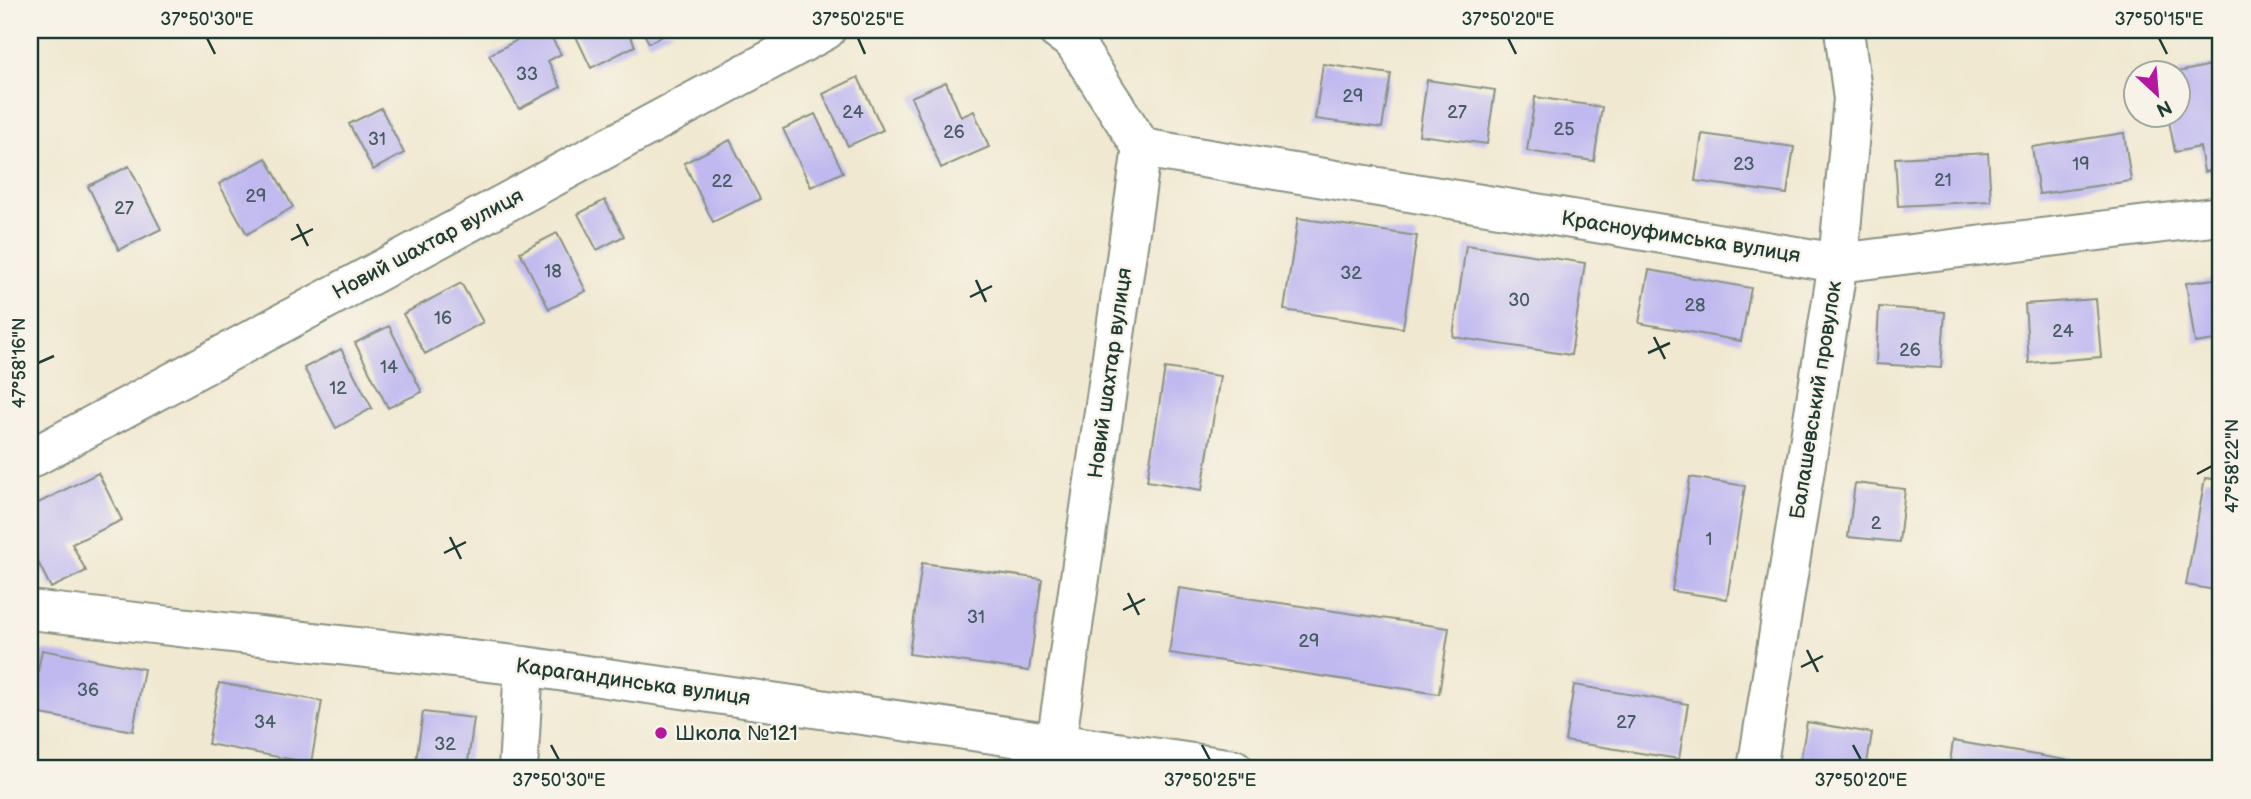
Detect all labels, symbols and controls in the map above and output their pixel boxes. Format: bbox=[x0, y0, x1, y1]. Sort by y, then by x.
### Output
text: 37°50'30"E bbox=[160, 9, 254, 30]
text: 37°50'25"E bbox=[812, 9, 904, 30]
text: 37°50'20"E bbox=[1462, 9, 1555, 30]
text: 37°50'15"E bbox=[2115, 9, 2204, 30]
north arrow bbox=[2122, 60, 2192, 130]
house number: 33 bbox=[516, 64, 538, 85]
house number: 29 bbox=[1342, 86, 1364, 107]
text: N bbox=[2152, 94, 2175, 121]
house number: 24 bbox=[842, 102, 864, 123]
house number: 27 bbox=[1447, 102, 1467, 123]
house number: 25 bbox=[1554, 119, 1574, 140]
house number: 26 bbox=[943, 122, 965, 143]
house number: 31 bbox=[368, 129, 386, 150]
house number: 23 bbox=[1733, 154, 1755, 175]
house number: 19 bbox=[2072, 154, 2090, 175]
house number: 21 bbox=[1934, 170, 1952, 191]
house number: 22 bbox=[711, 171, 733, 192]
street label: Новий шахтар вулиця bbox=[328, 183, 528, 305]
house number: 29 bbox=[245, 186, 267, 207]
house number: 27 bbox=[114, 198, 134, 219]
street label: Красноуфимська вулиця bbox=[1560, 206, 1802, 268]
house number: 18 bbox=[544, 261, 562, 282]
house number: 32 bbox=[1340, 263, 1362, 284]
street label: Новий шахтар вулиця bbox=[1083, 266, 1137, 480]
street label: Балашевський провулок bbox=[1785, 279, 1847, 521]
house number: 30 bbox=[1508, 290, 1530, 311]
house number: 28 bbox=[1684, 295, 1706, 316]
house number: 16 bbox=[434, 308, 452, 329]
text: 47°58'16"N bbox=[9, 317, 30, 409]
house number: 24 bbox=[2052, 321, 2074, 342]
house number: 26 bbox=[1899, 340, 1921, 361]
house number: 14 bbox=[380, 357, 398, 378]
house number: 12 bbox=[329, 378, 347, 399]
text: 47°58'22"N bbox=[2222, 419, 2243, 513]
house number: 2 bbox=[1871, 513, 1882, 534]
house number: 1 bbox=[1706, 529, 1712, 550]
house number: 31 bbox=[967, 607, 985, 628]
house number: 29 bbox=[1298, 631, 1320, 652]
street label: Карагандинська вулиця bbox=[514, 653, 752, 711]
house number: 36 bbox=[77, 680, 99, 701]
house number: 34 bbox=[254, 712, 276, 733]
house number: 27 bbox=[1616, 712, 1636, 733]
place label: Школа №121 bbox=[675, 721, 798, 746]
marker: Школа №121 bbox=[653, 725, 669, 741]
house number: 32 bbox=[434, 734, 456, 755]
text: 37°50'30"E bbox=[512, 770, 606, 791]
text: 37°50'25"E bbox=[1164, 770, 1256, 791]
text: 37°50'20"E bbox=[1815, 770, 1908, 791]

